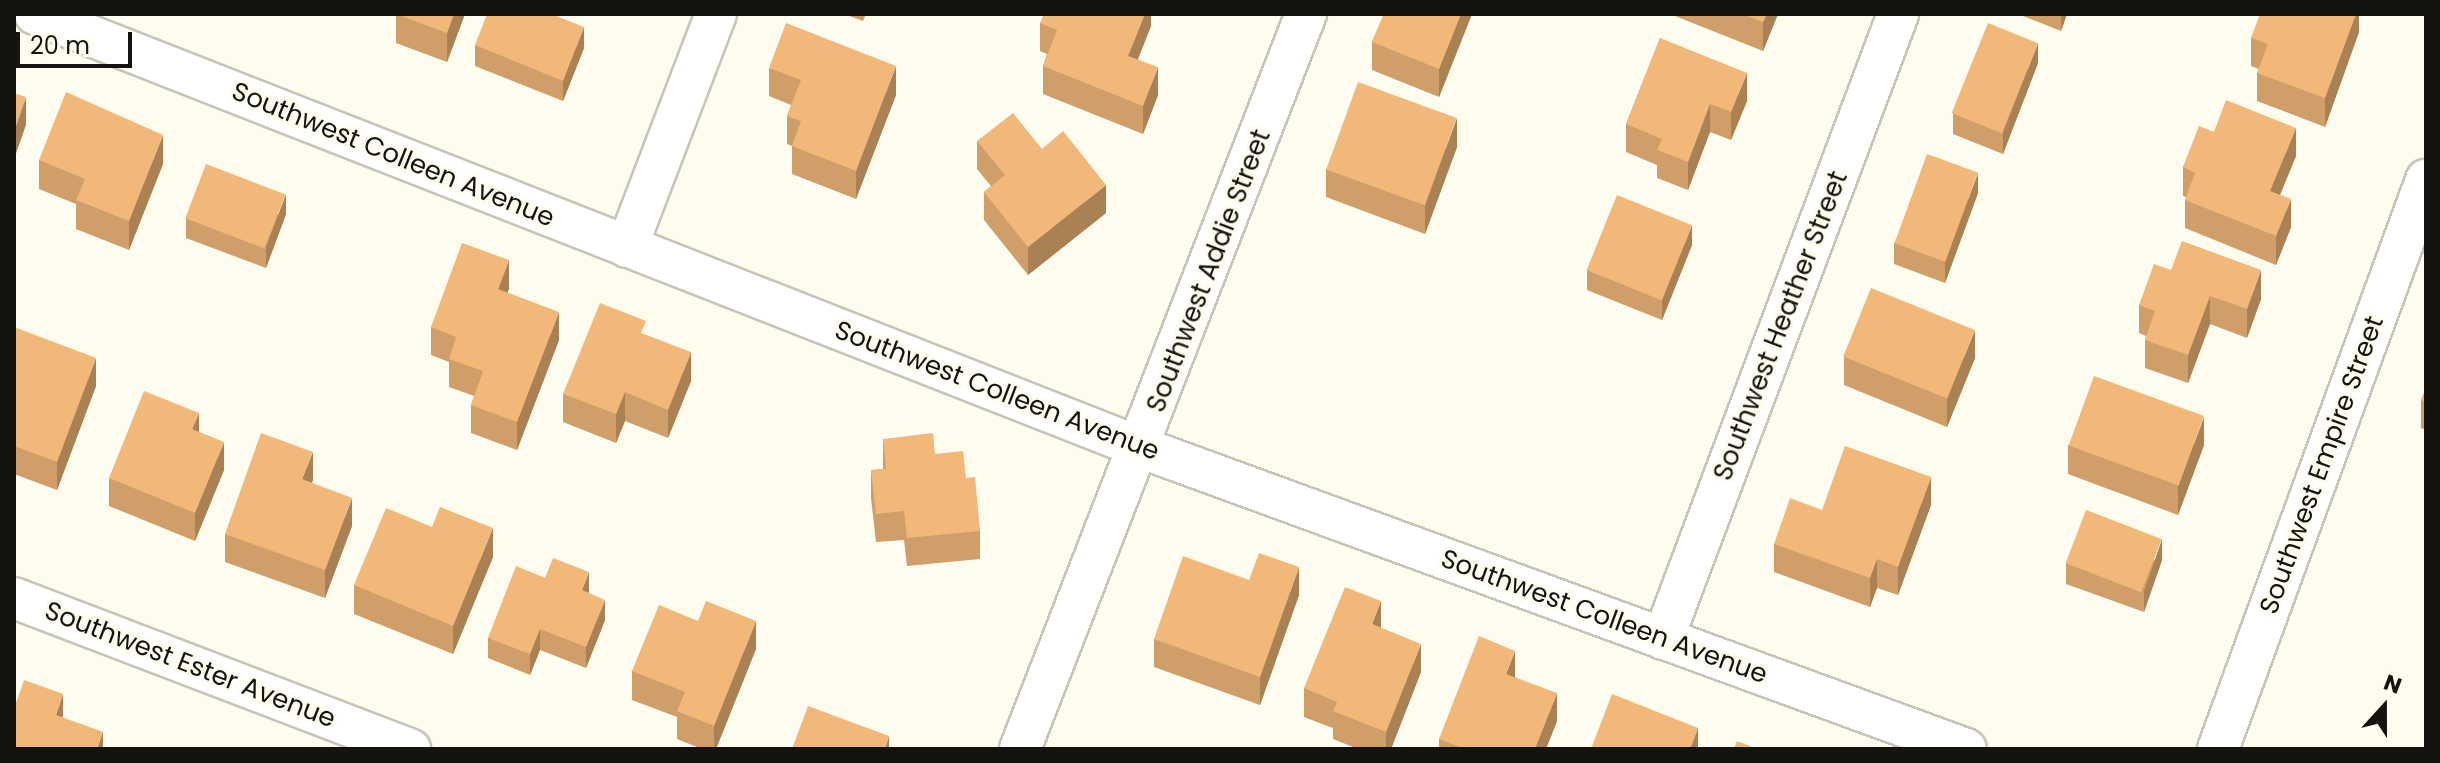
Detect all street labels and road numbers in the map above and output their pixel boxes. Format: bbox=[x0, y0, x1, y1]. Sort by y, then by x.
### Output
street label: Southwest Colleen Avenue bbox=[227, 76, 559, 234]
street label: Southwest Addie Street bbox=[1141, 125, 1277, 417]
street label: Southwest Heather Street bbox=[1708, 167, 1854, 485]
street label: Southwest Empire Street bbox=[2253, 312, 2391, 618]
street label: Southwest Colleen Avenue bbox=[830, 315, 1164, 467]
street label: Southwest Colleen Avenue bbox=[1437, 543, 1771, 691]
street label: Southwest Ester Avenue bbox=[40, 595, 340, 735]

